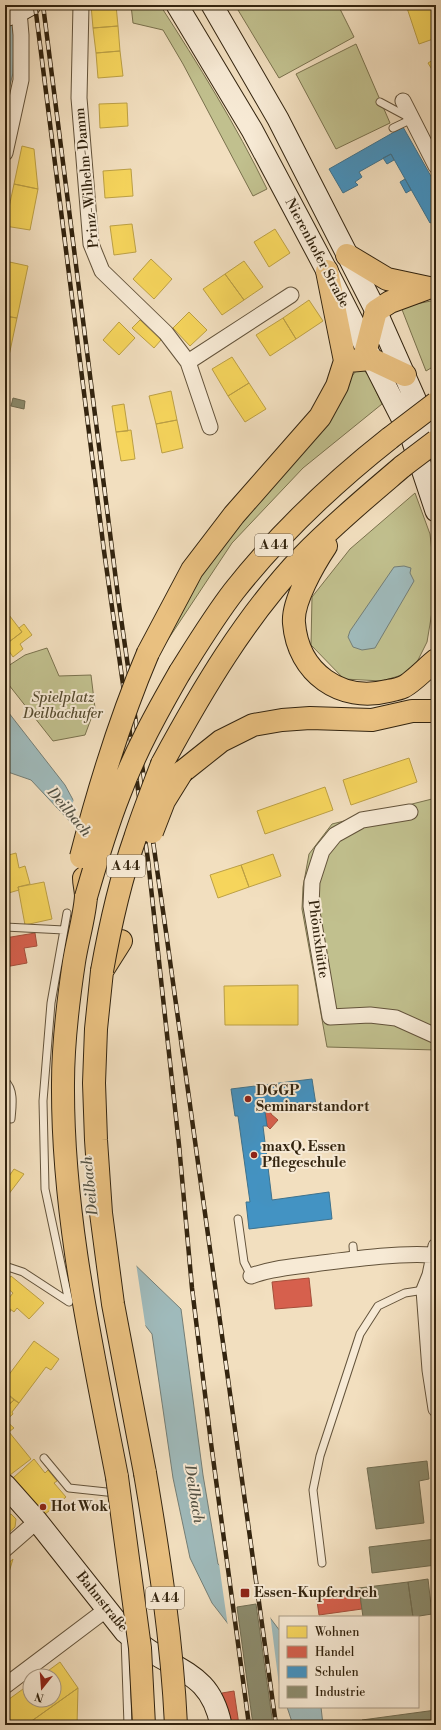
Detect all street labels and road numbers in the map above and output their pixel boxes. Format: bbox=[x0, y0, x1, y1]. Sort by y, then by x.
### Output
street label: Prinz-Wilhelm-Damm bbox=[71, 107, 103, 249]
street label: Nierenhofer Straße bbox=[281, 195, 353, 311]
road number: A 44 bbox=[255, 534, 293, 556]
road number: A 44 bbox=[107, 855, 145, 877]
street label: Phönixhütte bbox=[304, 899, 332, 979]
street label: Bahnstraße bbox=[71, 1567, 132, 1636]
road number: A 44 bbox=[146, 1587, 184, 1609]

